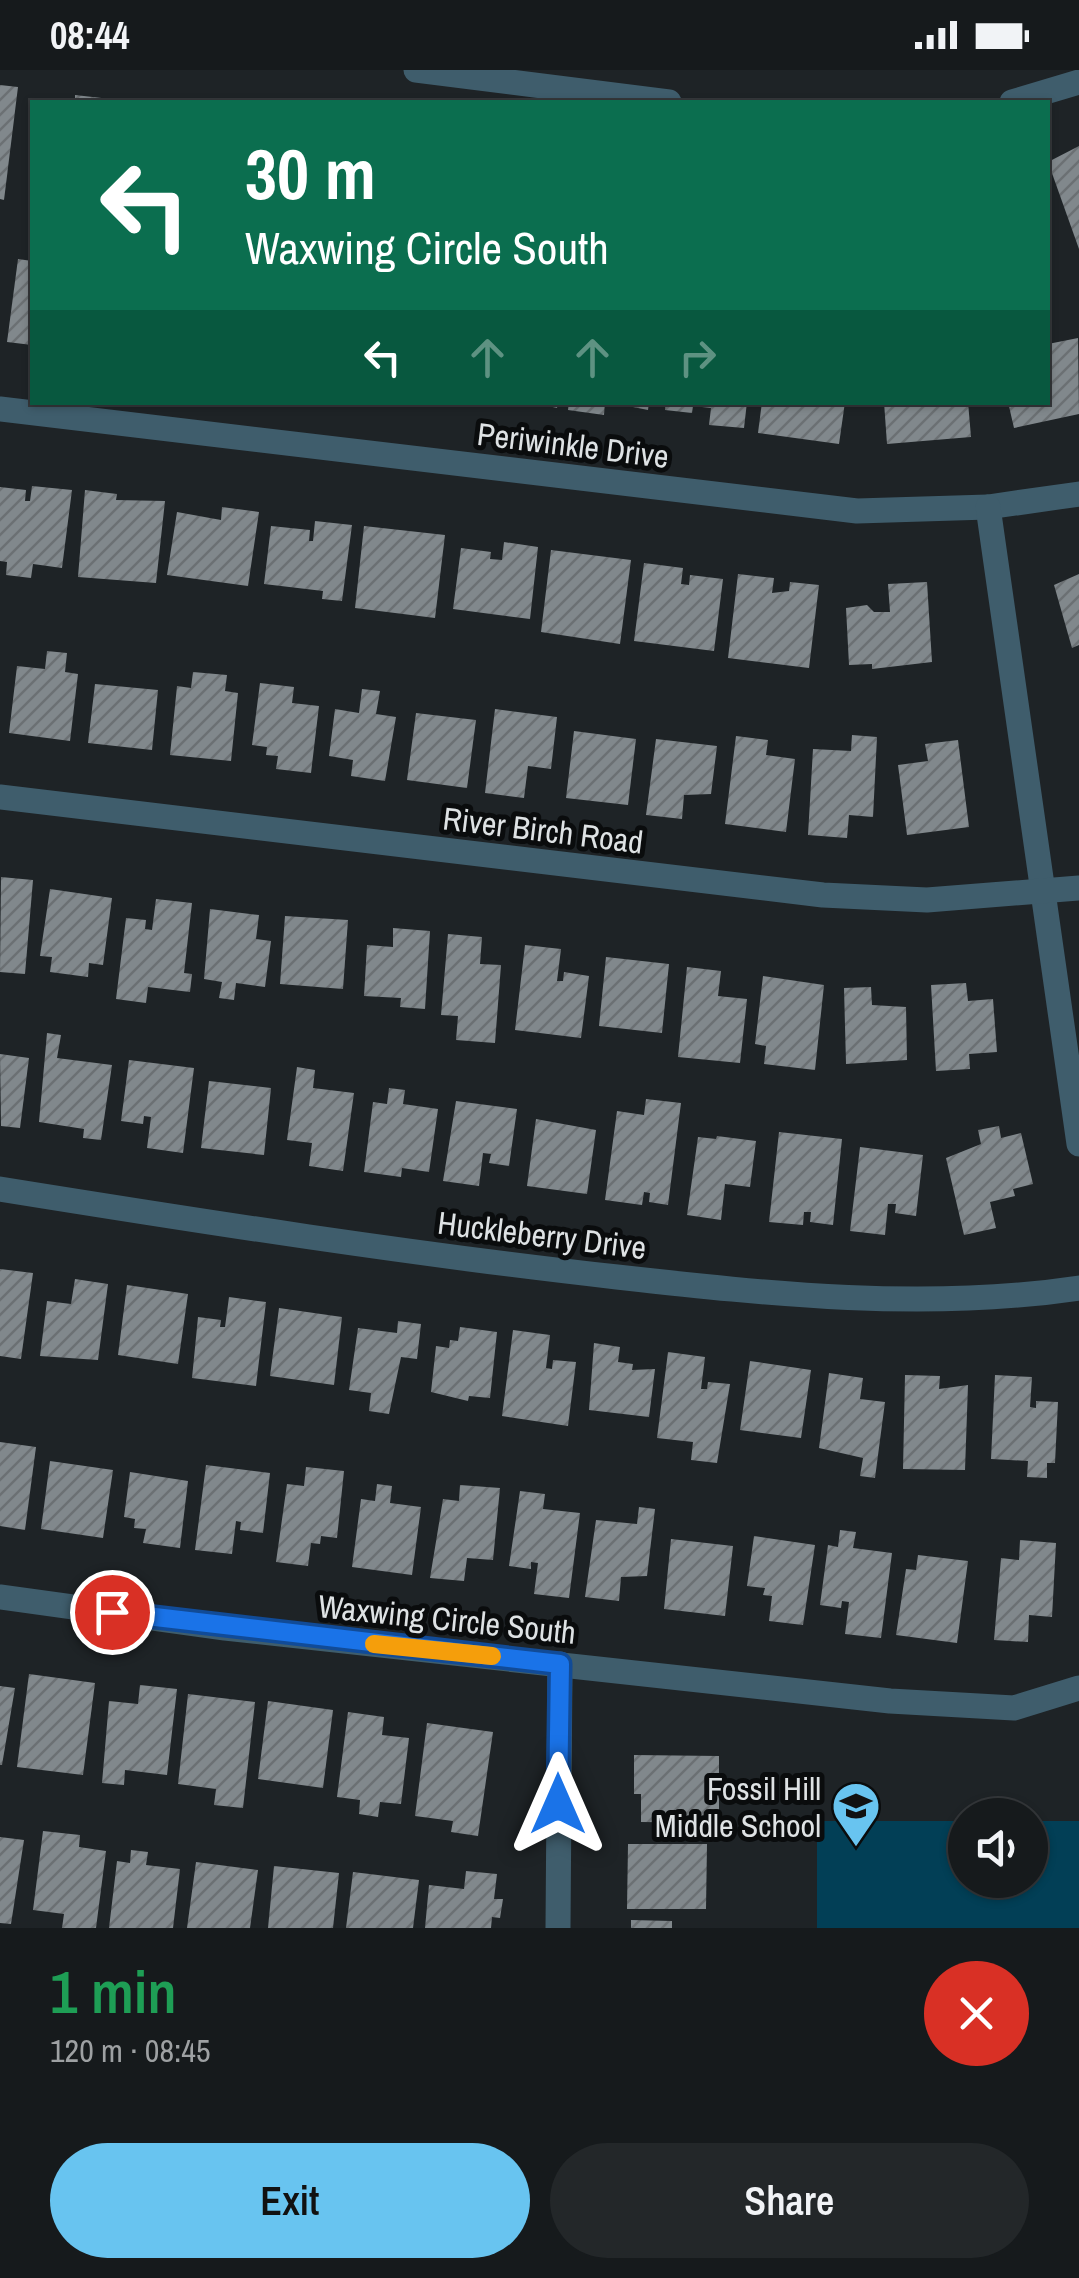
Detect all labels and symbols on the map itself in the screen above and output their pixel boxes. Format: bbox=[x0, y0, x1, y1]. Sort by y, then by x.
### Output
street label: Periwinkle Drive bbox=[475, 412, 671, 478]
street label: River Birch Road bbox=[441, 796, 645, 864]
street label: Huckleberry Drive bbox=[435, 1201, 649, 1269]
pin bbox=[70, 1570, 155, 1655]
street label: Waxwing Circle South bbox=[316, 1584, 578, 1654]
position arrow bbox=[506, 1752, 610, 1856]
place label: Fossil Hill Middle School bbox=[655, 1767, 821, 1847]
school or university icon: Fossil Hill Middle School bbox=[830, 1780, 882, 1848]

